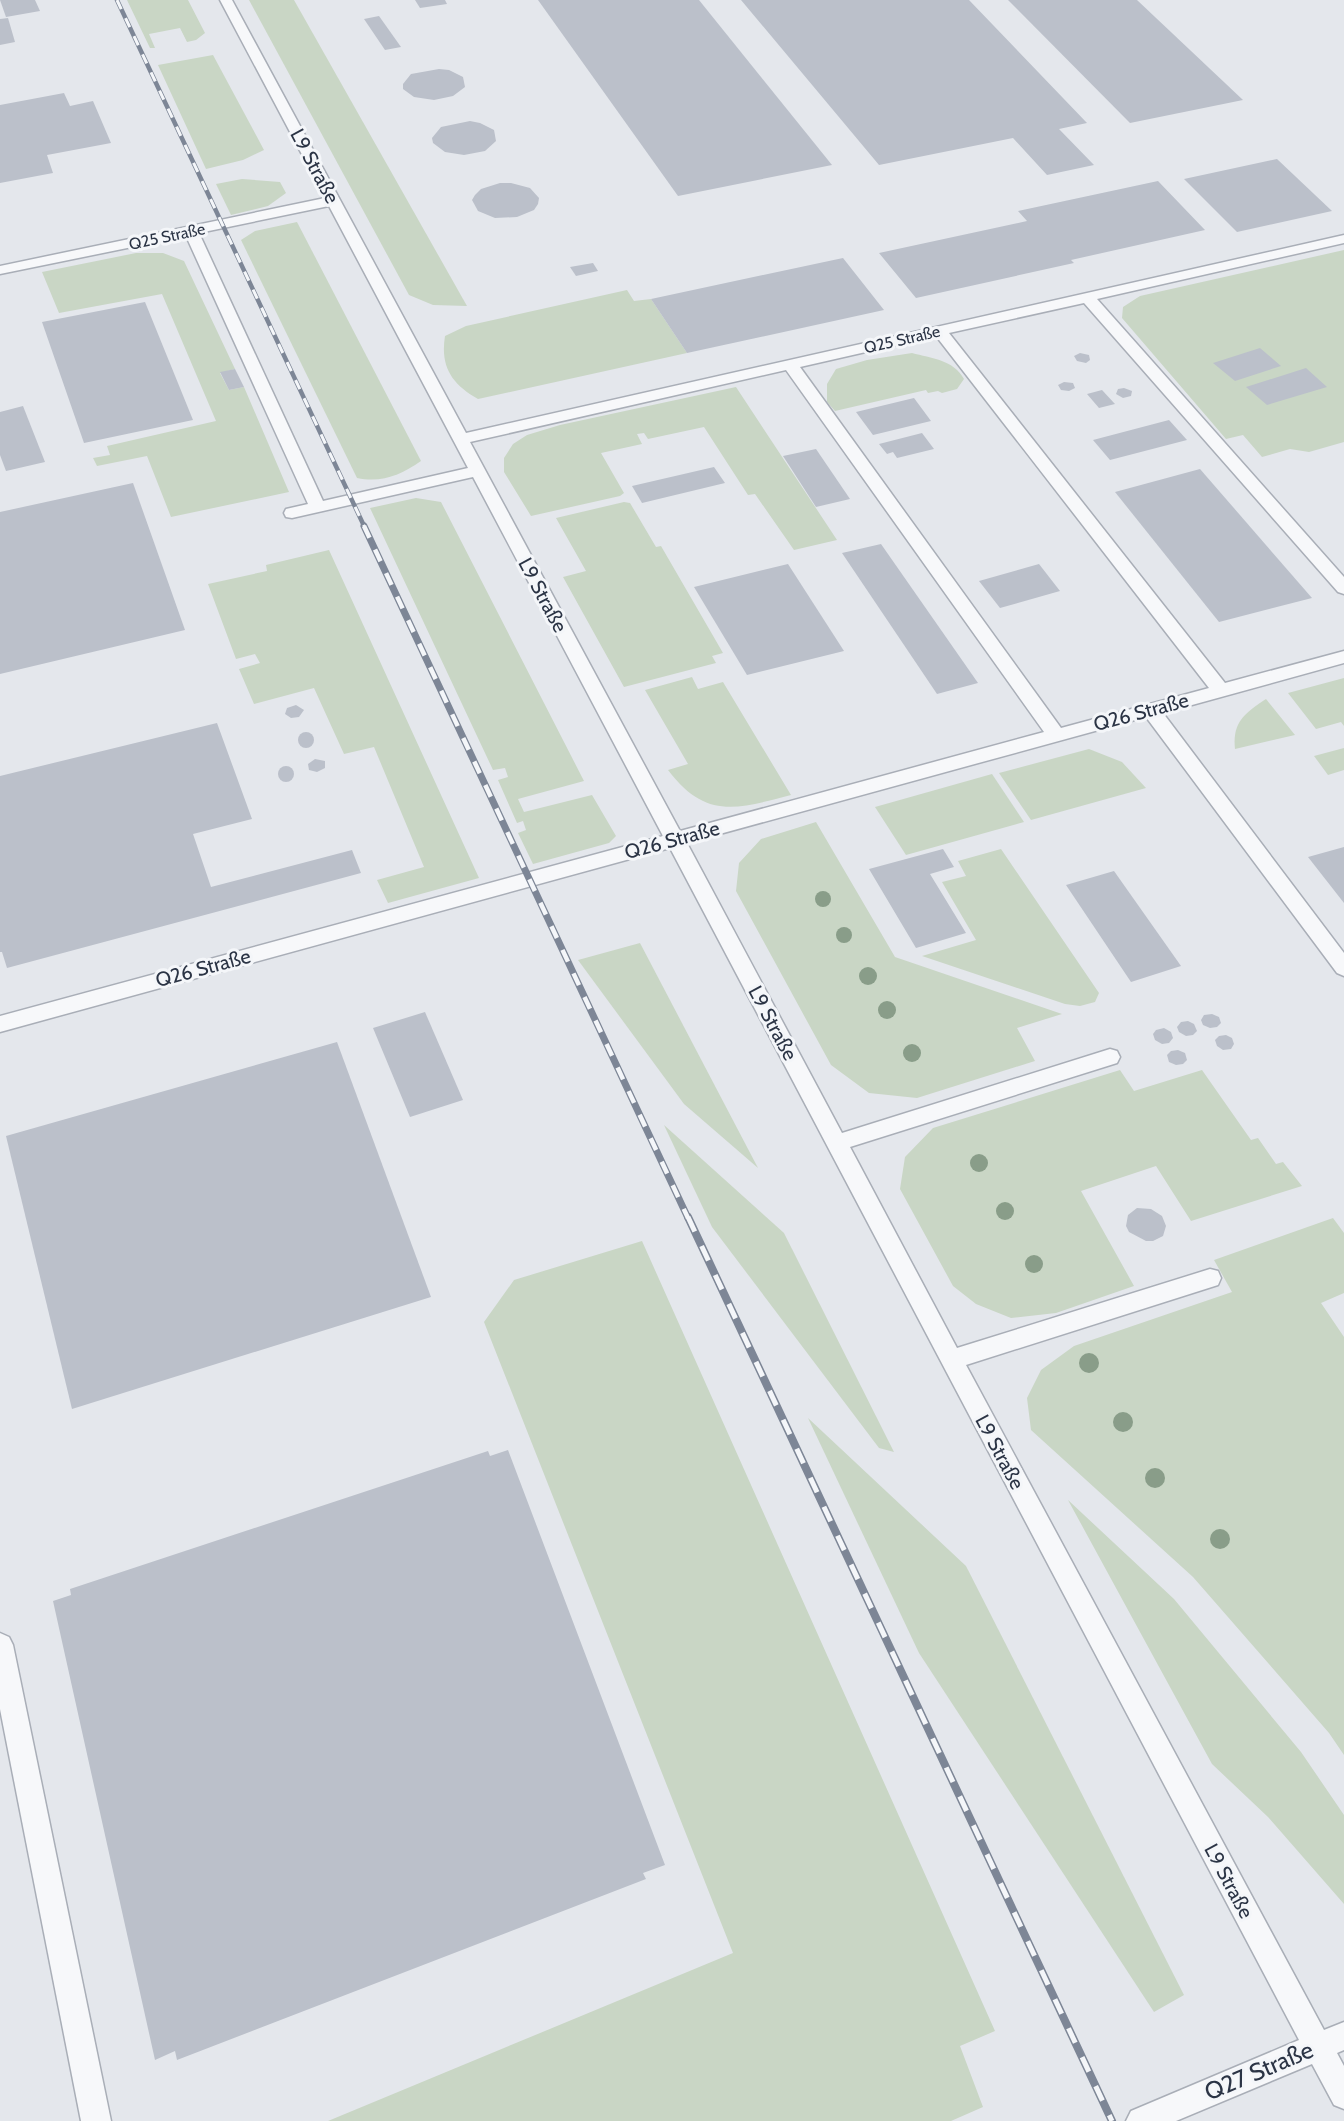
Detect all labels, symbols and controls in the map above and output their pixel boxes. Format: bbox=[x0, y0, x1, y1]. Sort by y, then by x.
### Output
street label: L9 Straße bbox=[285, 125, 345, 207]
street label: Q25 Straße bbox=[127, 219, 207, 254]
street label: Q25 Straße bbox=[862, 322, 942, 357]
street label: L9 Straße bbox=[513, 554, 573, 636]
street label: Q26 Straße bbox=[1091, 688, 1191, 736]
street label: Q26 Straße bbox=[622, 816, 722, 864]
street label: Q26 Straße bbox=[153, 944, 253, 992]
street label: L9 Straße bbox=[743, 982, 803, 1064]
street label: L9 Straße bbox=[970, 1411, 1030, 1493]
street label: L9 Straße bbox=[1199, 1840, 1259, 1922]
street label: Q27 Straße bbox=[1200, 2035, 1318, 2106]

